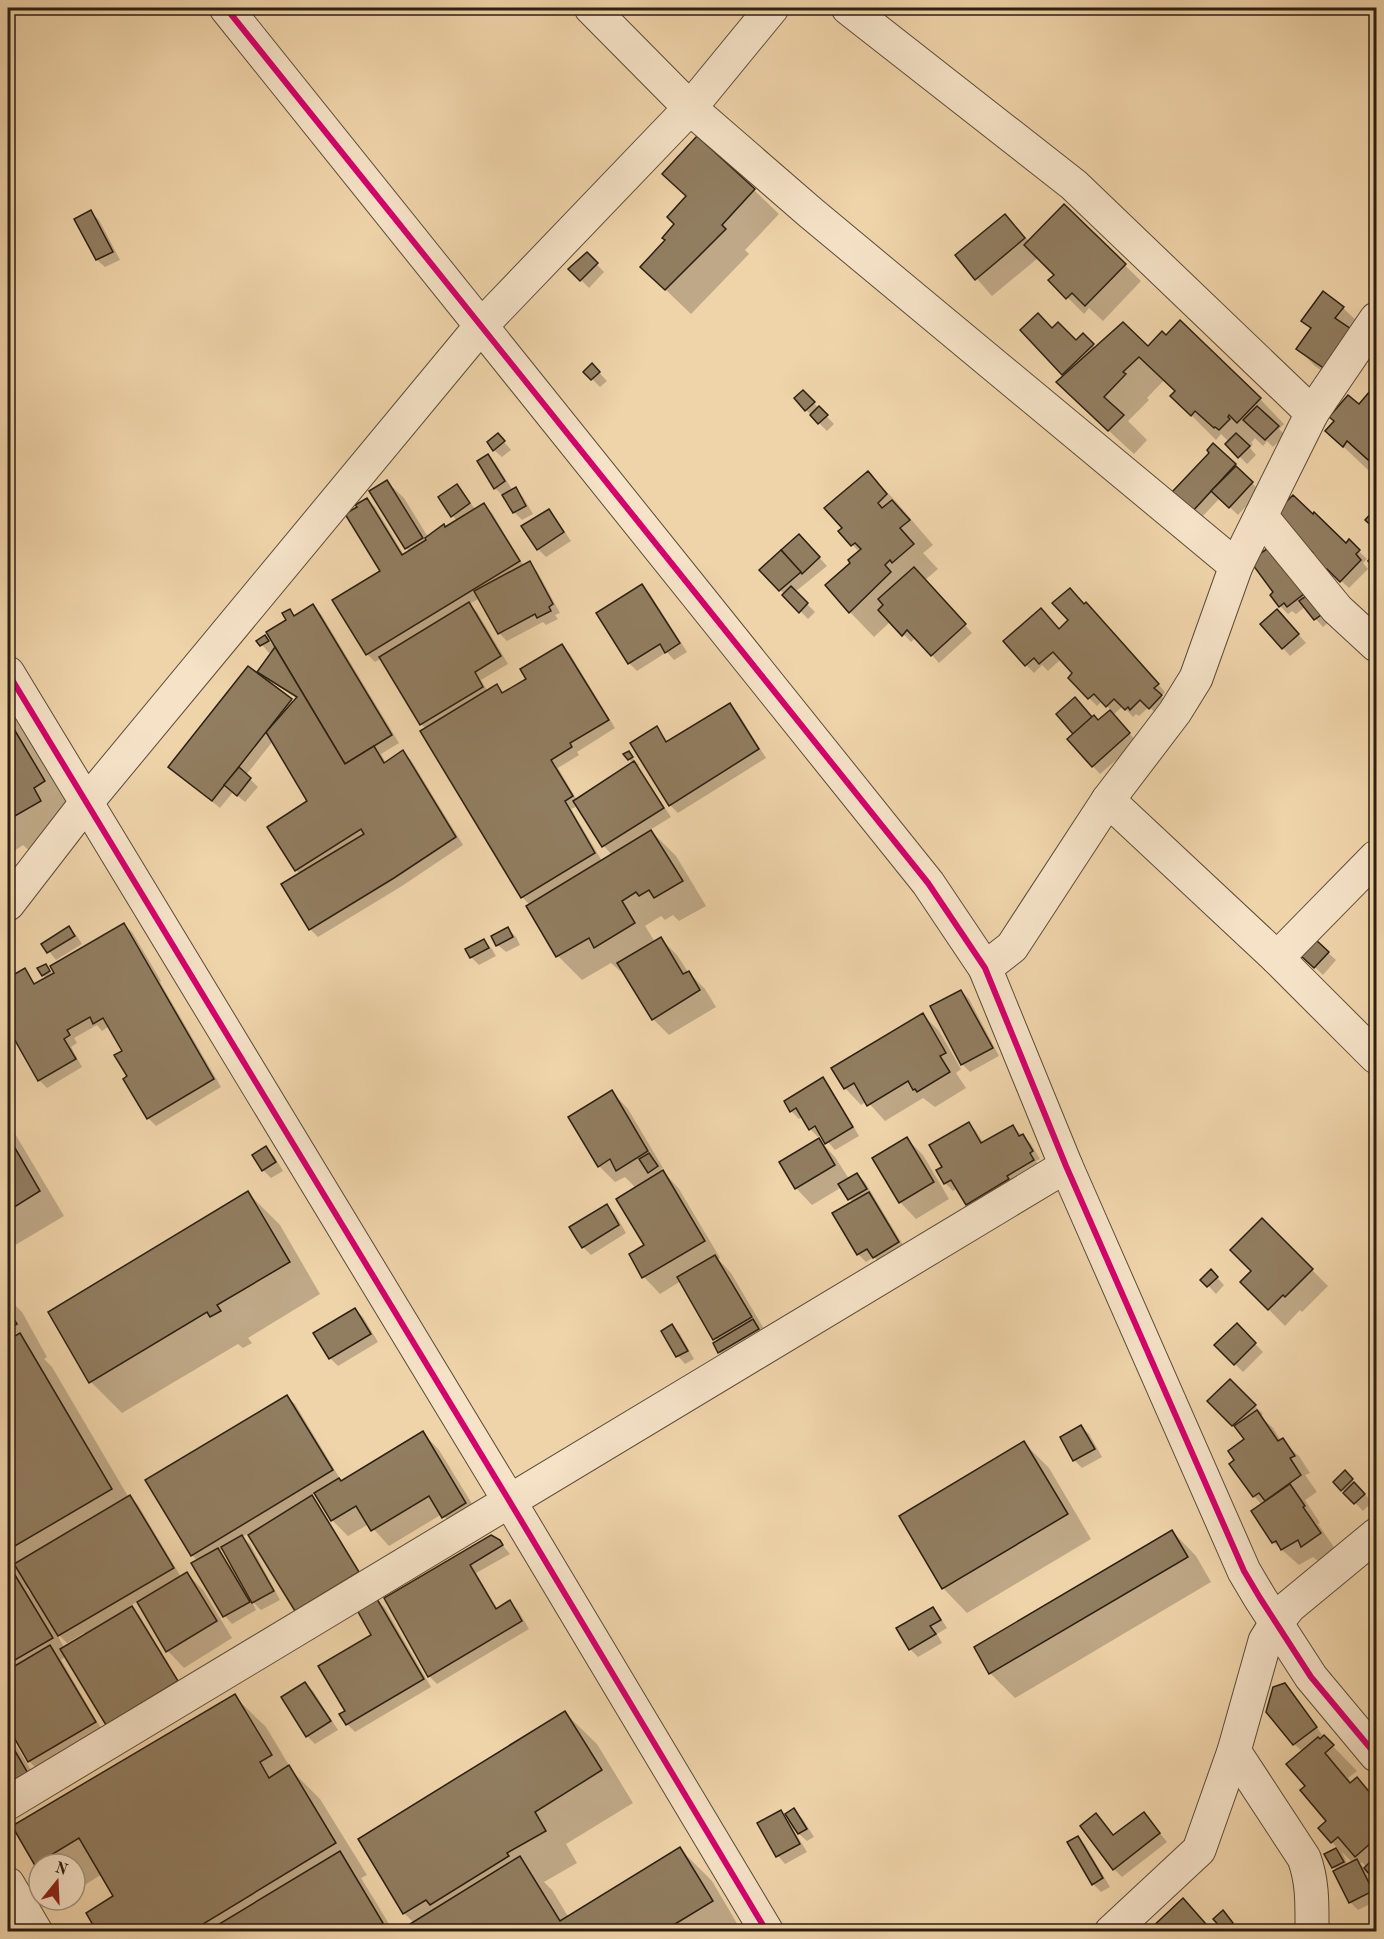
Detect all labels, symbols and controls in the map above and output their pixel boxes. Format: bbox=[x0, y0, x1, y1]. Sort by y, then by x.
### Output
north arrow bbox=[27, 1852, 87, 1912]
text: N bbox=[53, 1860, 70, 1879]

